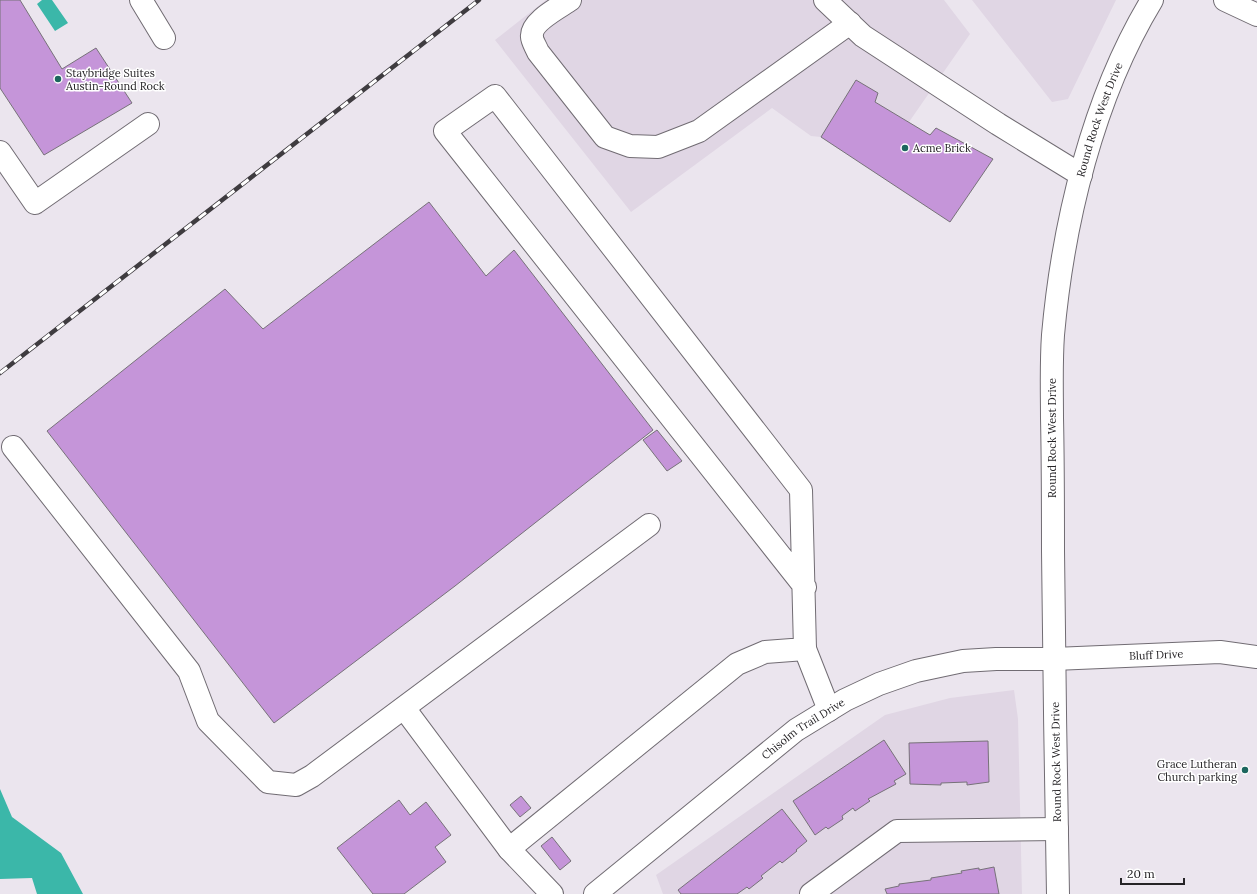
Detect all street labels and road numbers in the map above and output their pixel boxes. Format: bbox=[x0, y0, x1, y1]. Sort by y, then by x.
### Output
street label: Round Rock West Drive bbox=[1073, 60, 1126, 178]
street label: Round Rock West Drive bbox=[1045, 378, 1059, 498]
street label: Bluff Drive bbox=[1129, 647, 1184, 663]
street label: Chisolm Trail Drive bbox=[759, 695, 847, 762]
street label: Round Rock West Drive bbox=[1048, 702, 1064, 822]

